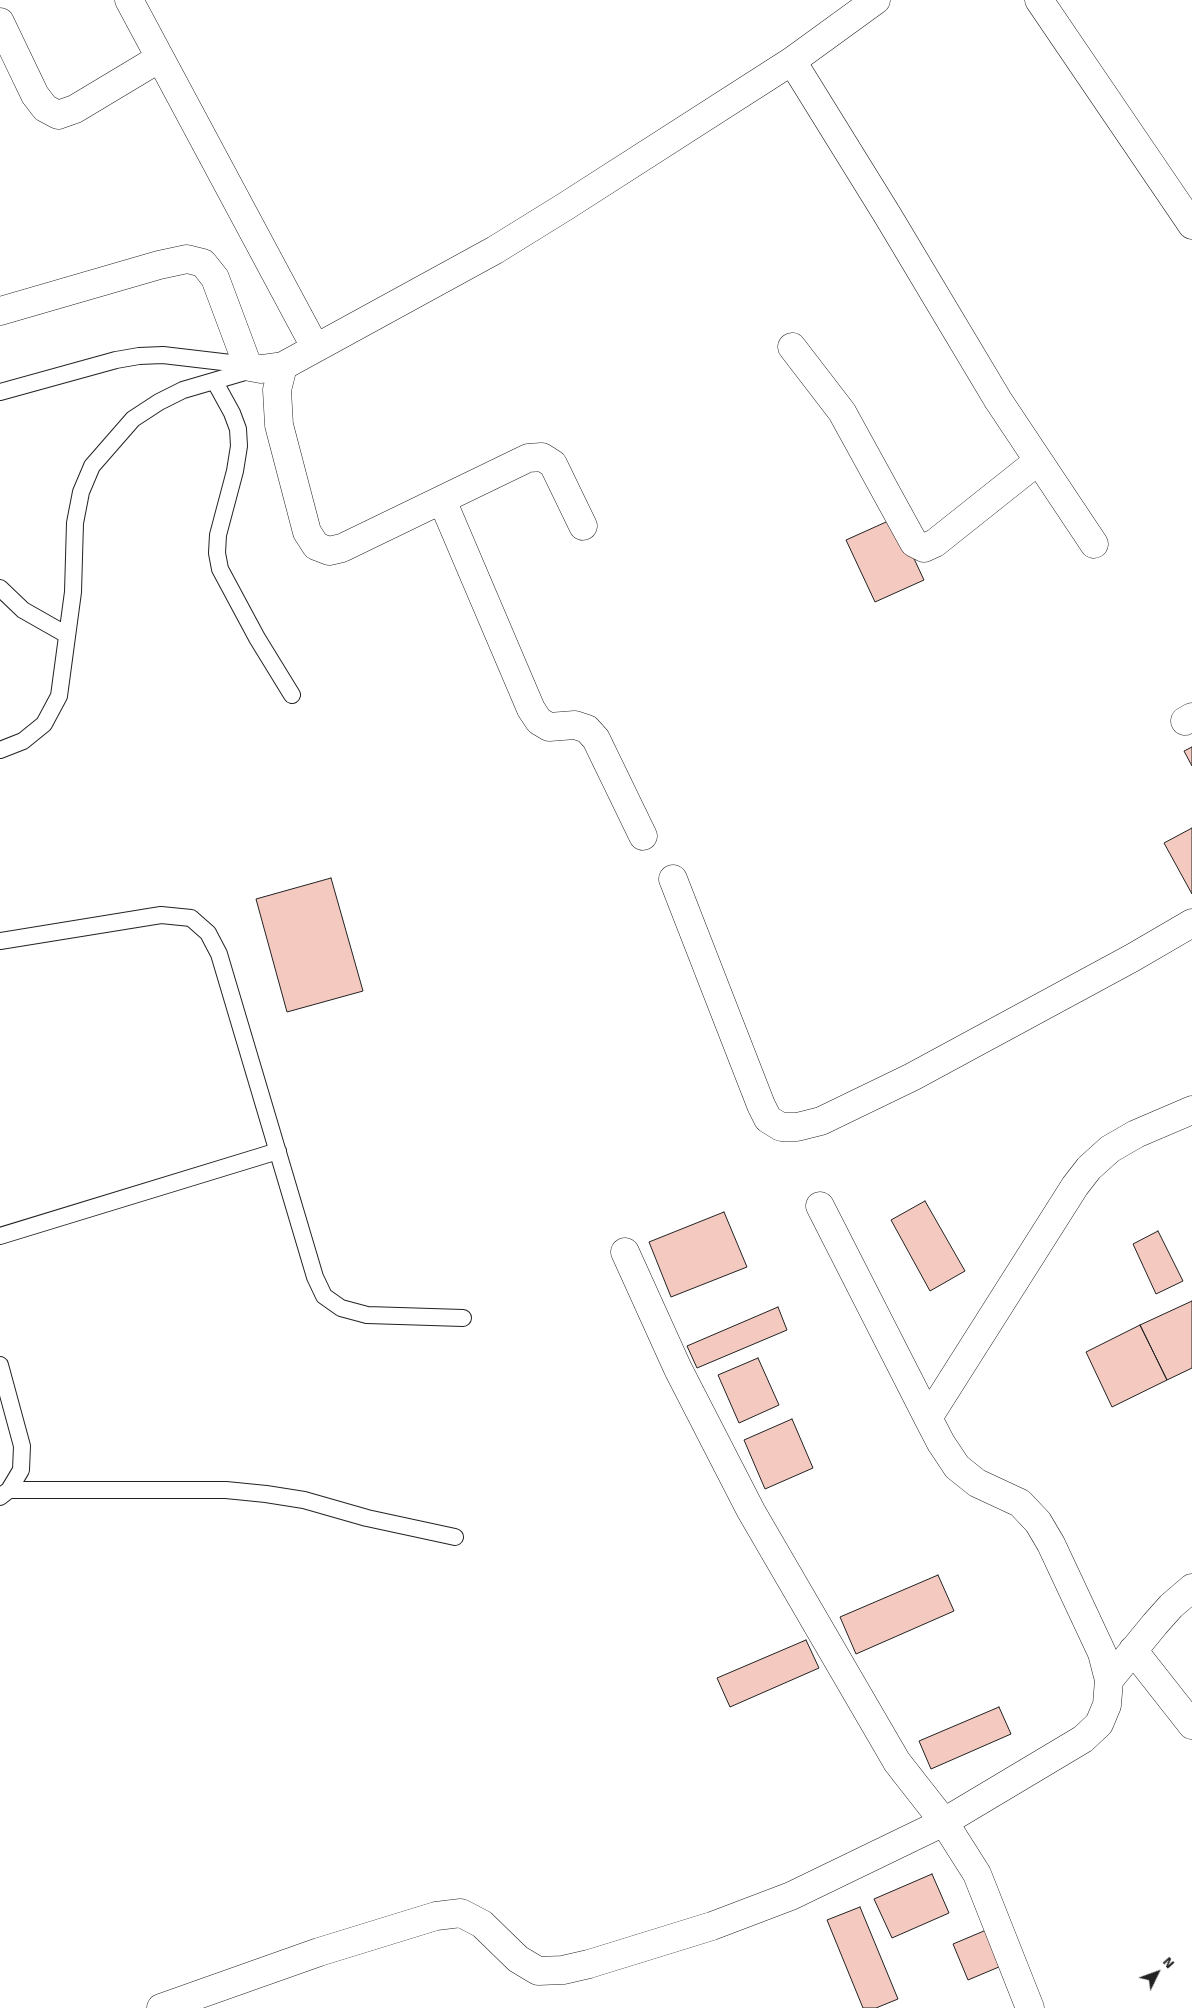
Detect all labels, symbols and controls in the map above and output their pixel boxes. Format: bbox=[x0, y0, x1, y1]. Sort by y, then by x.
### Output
north arrow bbox=[1132, 1948, 1182, 1998]
text: N bbox=[1159, 1953, 1178, 1972]

